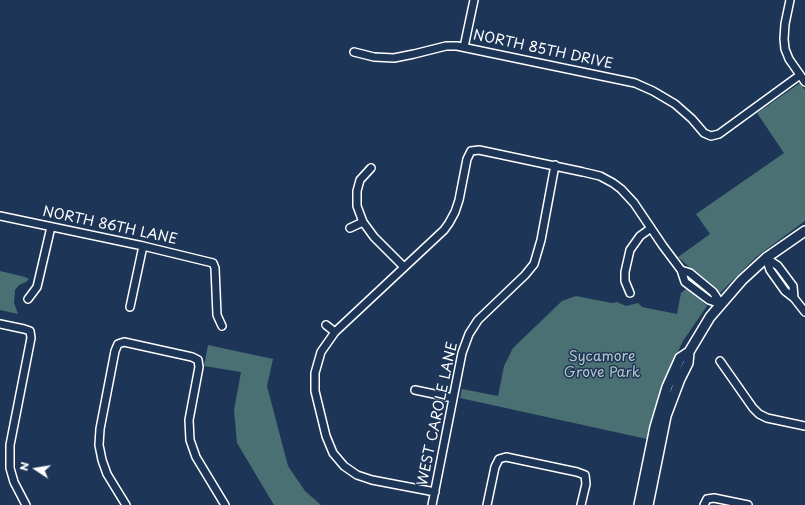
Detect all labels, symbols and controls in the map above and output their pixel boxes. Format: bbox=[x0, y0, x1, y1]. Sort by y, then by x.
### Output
street label: NORTH 85TH DRIVE bbox=[472, 27, 614, 73]
street label: NORTH 86TH LANE bbox=[41, 204, 179, 248]
street label: WEST CAROLE LANE bbox=[415, 340, 461, 488]
park label: Sycamore Grove Park bbox=[564, 349, 640, 382]
north arrow bbox=[16, 449, 56, 489]
text: N bbox=[15, 460, 33, 472]

